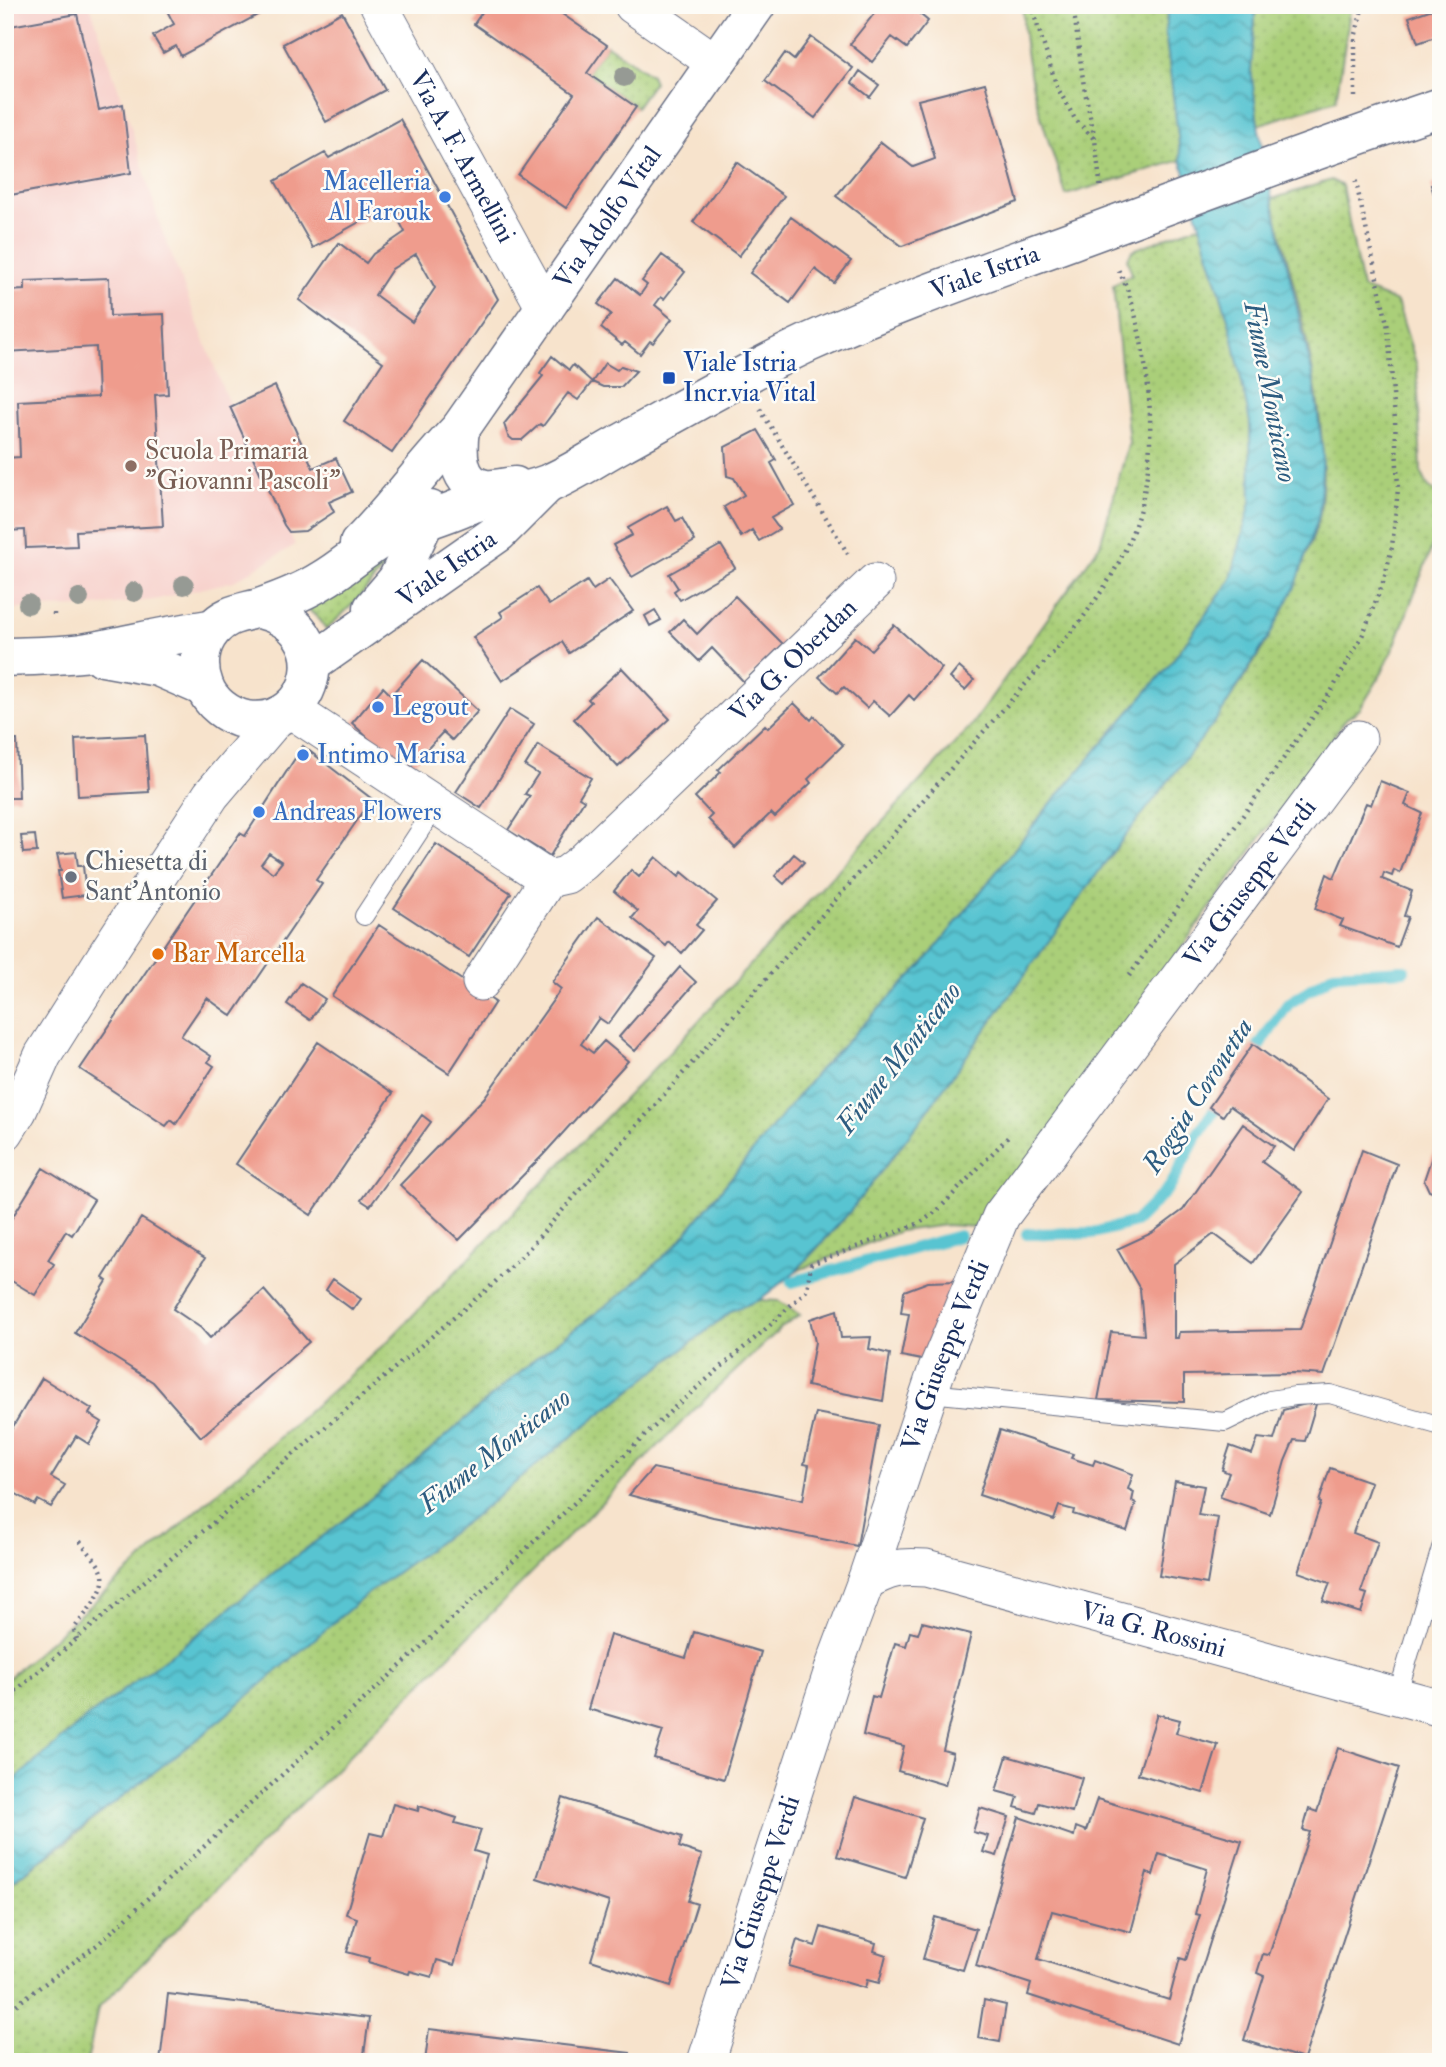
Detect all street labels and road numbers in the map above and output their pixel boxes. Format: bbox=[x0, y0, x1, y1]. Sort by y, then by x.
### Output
street label: Via A. F. Armellini bbox=[402, 65, 522, 249]
street label: Via Adolfo Vital bbox=[547, 140, 669, 295]
street label: Viale Istria bbox=[926, 238, 1044, 307]
street label: Viale Istria bbox=[391, 523, 503, 615]
street label: Via G. Oberdan bbox=[723, 592, 864, 729]
street label: Via Giuseppe Verdi bbox=[1177, 793, 1324, 974]
street label: Via Giuseppe Verdi bbox=[895, 1255, 997, 1455]
street label: Via G. Rossini bbox=[1077, 1595, 1230, 1665]
street label: Via Giuseppe Verdi bbox=[714, 1791, 807, 1994]

